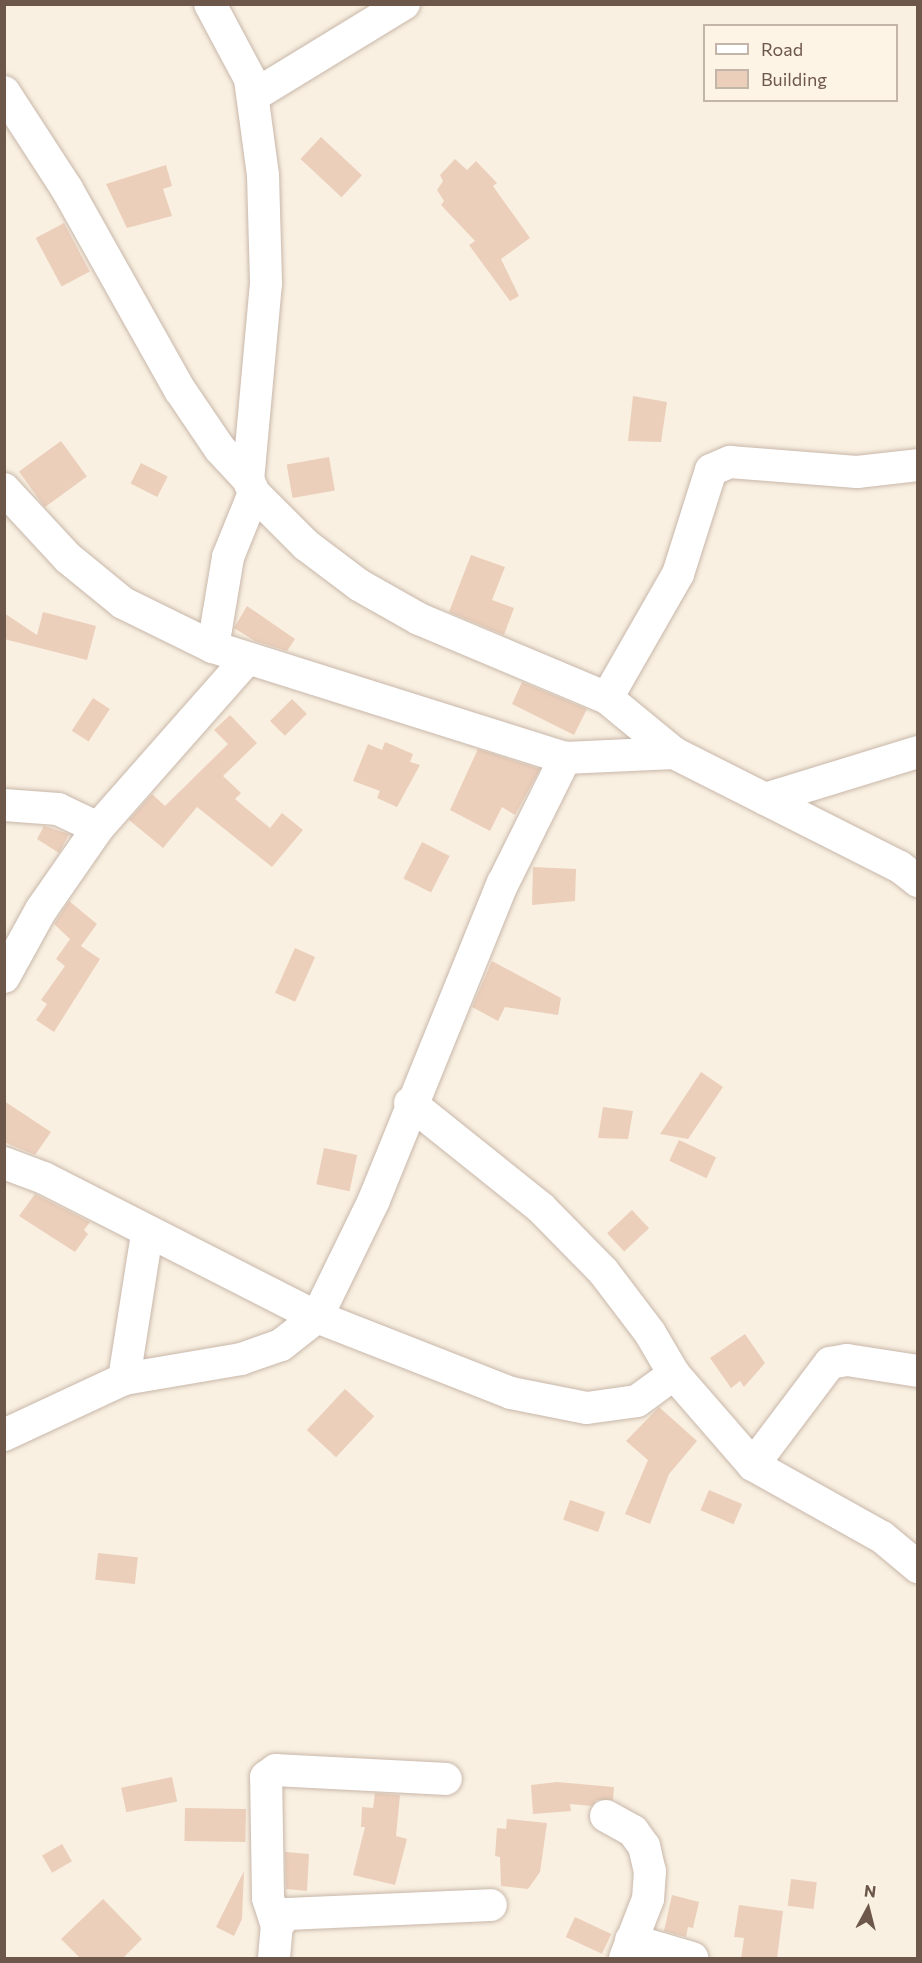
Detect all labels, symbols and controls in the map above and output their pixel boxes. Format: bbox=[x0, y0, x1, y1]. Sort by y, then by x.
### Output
legend bbox=[703, 24, 898, 102]
text: Road bbox=[761, 38, 803, 60]
text: Building bbox=[761, 68, 827, 90]
north arrow bbox=[838, 1879, 898, 1939]
text: N bbox=[863, 1880, 877, 1901]

